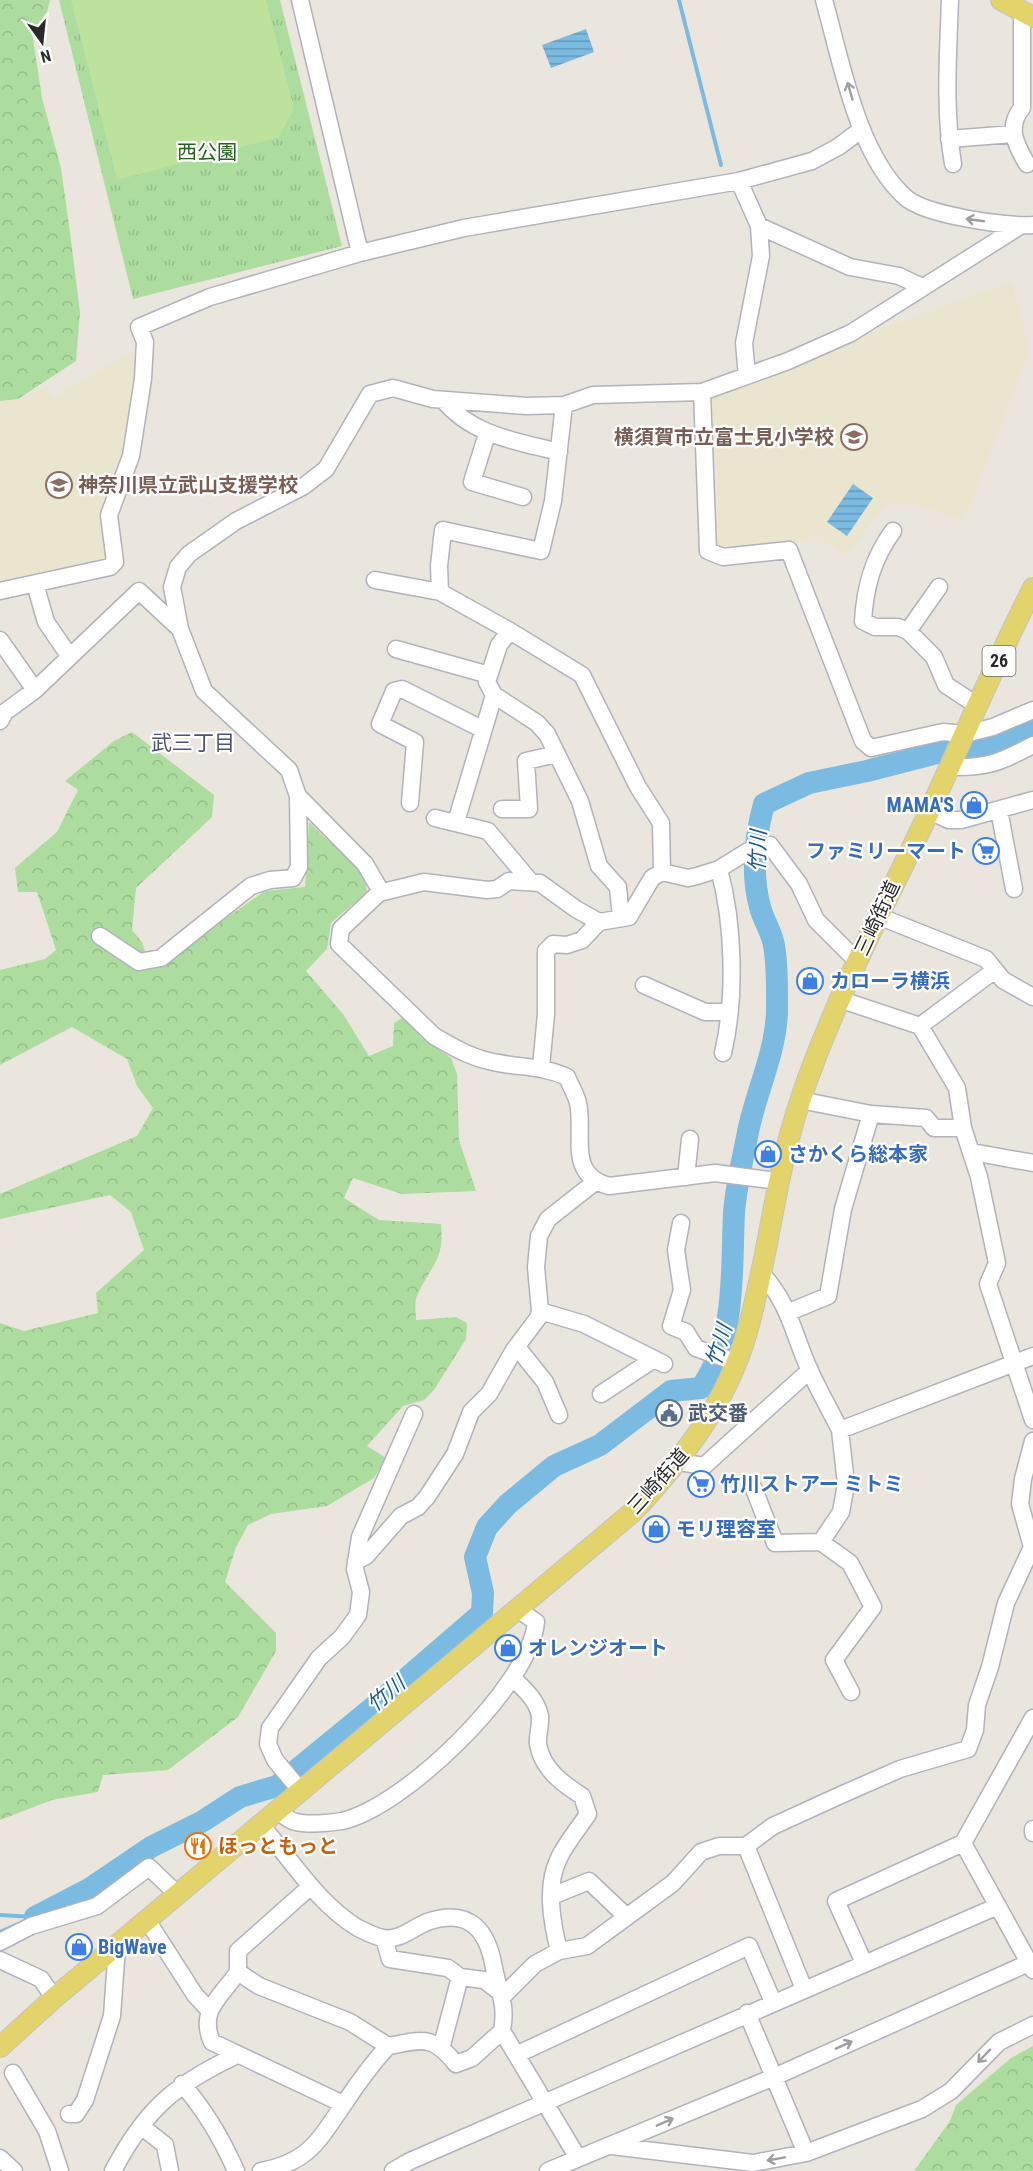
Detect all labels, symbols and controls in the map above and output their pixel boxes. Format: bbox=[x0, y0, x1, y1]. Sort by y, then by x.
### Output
north arrow bbox=[12, 12, 72, 72]
text: N bbox=[39, 46, 53, 66]
one-way arrow bbox=[844, 82, 855, 101]
park label: 西公園 bbox=[177, 140, 237, 164]
one-way arrow bbox=[966, 214, 985, 225]
school or university icon: 横須賀市立富士見小学校 bbox=[839, 422, 869, 452]
place label: 横須賀市立富士見小学校 bbox=[614, 425, 834, 449]
school or university icon: 神奈川県立武山支援学校 bbox=[44, 470, 74, 500]
place label: 神奈川県立武山支援学校 bbox=[78, 473, 298, 497]
road number: 26 bbox=[982, 646, 1016, 676]
district label: 武三丁目 bbox=[151, 731, 235, 755]
shop icon: MAMA'S bbox=[959, 790, 989, 820]
place label: MAMA'S bbox=[887, 793, 954, 817]
water label: 竹川 bbox=[745, 828, 771, 872]
supermarket icon: ファミリーマート bbox=[971, 836, 1001, 866]
place label: ファミリーマート bbox=[806, 839, 966, 863]
street label: 三崎街道 bbox=[849, 877, 905, 959]
shop icon: カローラ横浜 bbox=[795, 966, 825, 996]
place label: カローラ横浜 bbox=[830, 969, 950, 993]
shop icon: さかくら総本家 bbox=[753, 1139, 783, 1169]
place label: さかくら総本家 bbox=[788, 1142, 928, 1166]
water label: 竹川 bbox=[701, 1319, 737, 1369]
public building icon: 武交番 bbox=[654, 1398, 684, 1428]
place label: 武交番 bbox=[688, 1401, 748, 1425]
street label: 三崎街道 bbox=[622, 1443, 694, 1519]
supermarket icon: 竹川ストアー ミトミ bbox=[686, 1469, 716, 1499]
place label: 竹川ストアー ミトミ bbox=[720, 1472, 903, 1496]
shop icon: モリ理容室 bbox=[641, 1514, 671, 1544]
place label: モリ理容室 bbox=[676, 1517, 776, 1541]
shop icon: オレンジオート bbox=[493, 1633, 523, 1663]
place label: オレンジオート bbox=[528, 1636, 668, 1660]
water label: 竹川 bbox=[362, 1670, 411, 1717]
restaurant icon: ほっともっと bbox=[183, 1831, 213, 1861]
place label: ほっともっと bbox=[218, 1834, 338, 1858]
shop icon: BigWave bbox=[64, 1932, 94, 1962]
place label: BigWave bbox=[98, 1935, 167, 1959]
one-way arrow bbox=[835, 2039, 853, 2051]
one-way arrow bbox=[977, 2049, 992, 2064]
one-way arrow bbox=[656, 2116, 674, 2128]
one-way arrow bbox=[766, 2153, 786, 2164]

